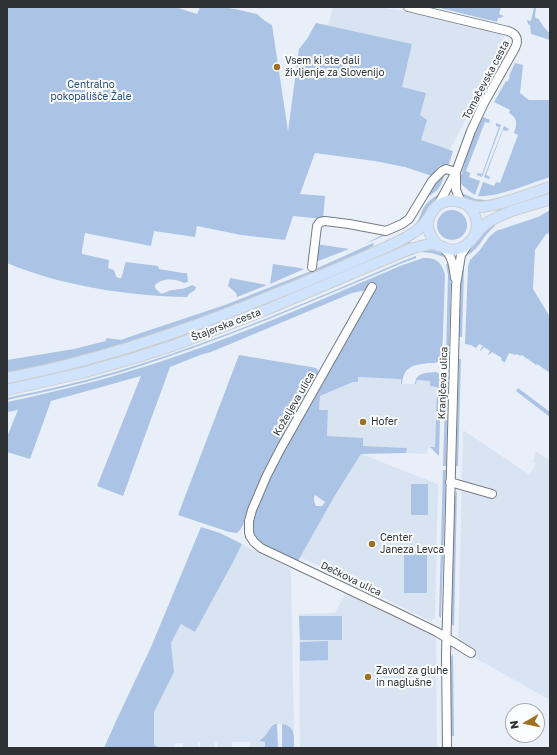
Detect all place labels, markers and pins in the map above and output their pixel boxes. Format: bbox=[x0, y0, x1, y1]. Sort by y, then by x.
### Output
place label: Vsem ki ste dali življenje za Slovenijo bbox=[285, 55, 384, 78]
marker: Vsem ki ste dali življenje za Slovenijo bbox=[272, 62, 282, 72]
place label: Hofer bbox=[371, 416, 398, 428]
marker: Hofer bbox=[358, 417, 368, 427]
place label: Center Janeza Levca bbox=[380, 532, 444, 556]
marker: Center Janeza Levca bbox=[367, 539, 377, 549]
place label: Zavod za gluhe in naglušne bbox=[376, 665, 448, 688]
marker: Zavod za gluhe in naglušne bbox=[363, 672, 373, 682]

